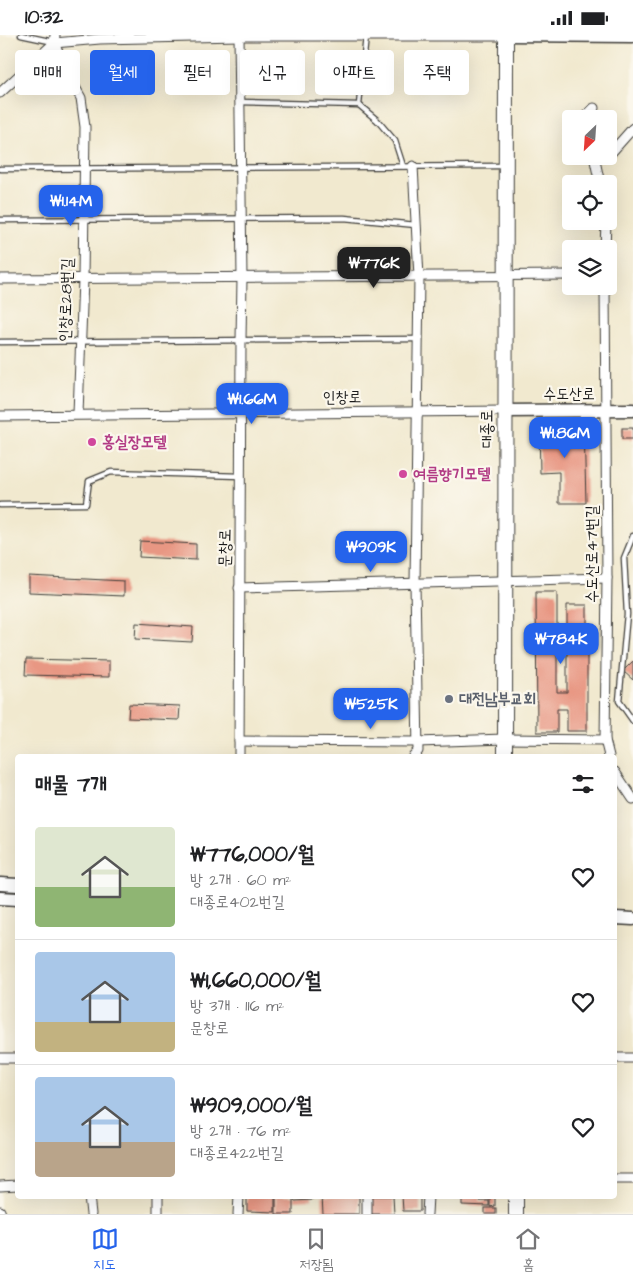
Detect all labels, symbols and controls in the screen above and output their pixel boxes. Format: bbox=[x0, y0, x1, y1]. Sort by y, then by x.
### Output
text: 10:32 bbox=[25, 4, 63, 31]
chip: 매매 bbox=[15, 50, 80, 95]
chip: 월세 bbox=[90, 50, 155, 95]
chip: 필터 bbox=[165, 50, 230, 95]
chip: 신규 bbox=[240, 50, 305, 95]
chip: 아파트 bbox=[315, 50, 394, 95]
chip: 주택 bbox=[404, 50, 469, 95]
north arrow bbox=[562, 110, 618, 165]
map controls bbox=[562, 110, 617, 295]
button: locate bbox=[562, 175, 617, 230]
pin: ₩1.14M bbox=[30, 185, 112, 227]
text: ₩1.14M bbox=[50, 190, 92, 212]
button: layers bbox=[562, 240, 617, 295]
pin: ₩776K bbox=[339, 247, 409, 289]
text: ₩776K bbox=[348, 252, 400, 274]
street label: 인창로28번길 bbox=[54, 258, 78, 342]
pin: ₩1.66M bbox=[211, 383, 293, 425]
street label: 수도산로 bbox=[543, 383, 595, 405]
street label: 인창로 bbox=[323, 386, 361, 408]
text: ₩1.66M bbox=[227, 388, 277, 410]
street label: 대종로 bbox=[476, 410, 498, 448]
pin: ₩1.86M bbox=[524, 417, 606, 459]
text: ₩1.86M bbox=[540, 422, 590, 444]
place label: 홍실장모텔 bbox=[102, 431, 168, 453]
marker: 홍실장모텔 bbox=[86, 436, 98, 448]
place label: 여름향기모텔 bbox=[413, 463, 491, 485]
marker: 여름향기모텔 bbox=[397, 468, 409, 480]
street label: 수도산로47번길 bbox=[581, 505, 603, 603]
street label: 문창로 bbox=[214, 528, 236, 568]
pin: ₩909K bbox=[336, 531, 406, 573]
text: ₩909K bbox=[346, 536, 396, 558]
pin: ₩784K bbox=[526, 623, 596, 665]
text: ₩784K bbox=[535, 628, 587, 650]
pin: ₩525K bbox=[336, 687, 406, 730]
place label: 대전남부교회 bbox=[459, 688, 536, 710]
text: ₩525K bbox=[344, 693, 398, 715]
marker: 대전남부교회 bbox=[443, 693, 455, 705]
text: 매물 7개 bbox=[35, 770, 107, 799]
icon: filters bbox=[569, 770, 597, 798]
text: ₩776,000/월 bbox=[190, 840, 315, 869]
icon: home bbox=[75, 847, 135, 907]
icon: heart bbox=[569, 863, 597, 891]
text: 방 2개 · 60 m² bbox=[190, 869, 291, 891]
text: 대종로402번길 bbox=[190, 891, 285, 913]
text: ₩1,660,000/월 bbox=[190, 966, 322, 995]
icon: home bbox=[75, 972, 135, 1032]
icon: heart bbox=[569, 988, 597, 1016]
text: 방 3개 · 116 m² bbox=[190, 995, 284, 1017]
text: 문창로 bbox=[190, 1017, 229, 1039]
text: ₩909,000/월 bbox=[190, 1091, 313, 1120]
icon: home bbox=[75, 1097, 135, 1157]
icon: heart bbox=[569, 1113, 597, 1141]
text: 방 2개 · 76 m² bbox=[190, 1120, 291, 1142]
text: 대종로422번길 bbox=[190, 1142, 284, 1164]
tab: 지도 bbox=[91, 1225, 119, 1275]
tab: 저장됨 bbox=[300, 1225, 333, 1275]
tab: 홈 bbox=[514, 1225, 542, 1275]

